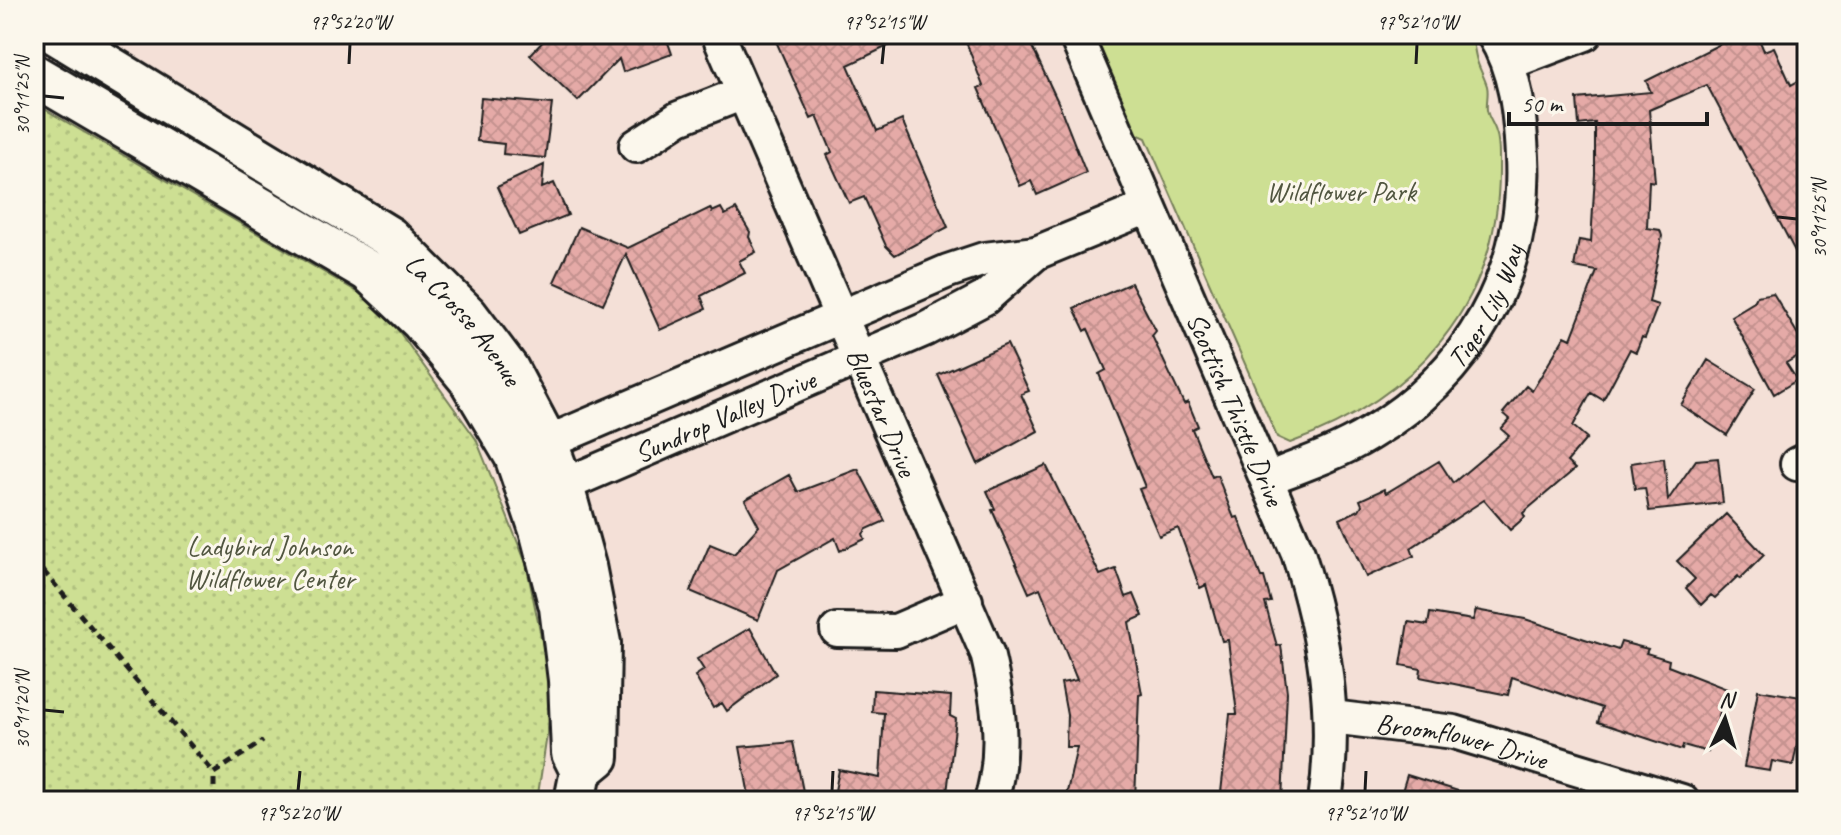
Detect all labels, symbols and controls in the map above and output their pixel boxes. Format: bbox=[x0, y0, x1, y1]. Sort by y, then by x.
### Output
text: 97°52'20"W bbox=[309, 10, 394, 35]
text: 97°52'15"W bbox=[843, 10, 928, 35]
text: 97°52'10"W bbox=[1376, 10, 1461, 35]
text: 30°11'25"N bbox=[10, 54, 35, 135]
scale bar bbox=[1509, 76, 1707, 126]
text: 50 m bbox=[1521, 89, 1564, 119]
park label: Wildflower Park bbox=[1266, 174, 1418, 209]
text: 30°11'25"N bbox=[1807, 177, 1832, 258]
street label: Tiger Lily Way bbox=[1439, 239, 1531, 375]
street label: La Crosse Avenue bbox=[398, 246, 532, 393]
street label: Scottish Thistle Drive bbox=[1179, 307, 1294, 512]
street label: Bluestar Drive bbox=[839, 342, 926, 483]
street label: Sundrop Valley Drive bbox=[629, 361, 822, 470]
park label: Ladybird Johnson Wildflower Center bbox=[186, 529, 357, 596]
text: 30°11'20"N bbox=[10, 668, 35, 749]
north arrow bbox=[1685, 679, 1765, 759]
text: N bbox=[1719, 686, 1737, 715]
street label: Broomflower Drive bbox=[1374, 705, 1553, 777]
text: 97°52'20"W bbox=[257, 801, 342, 826]
text: 97°52'15"W bbox=[791, 801, 876, 826]
text: 97°52'10"W bbox=[1324, 801, 1409, 826]

